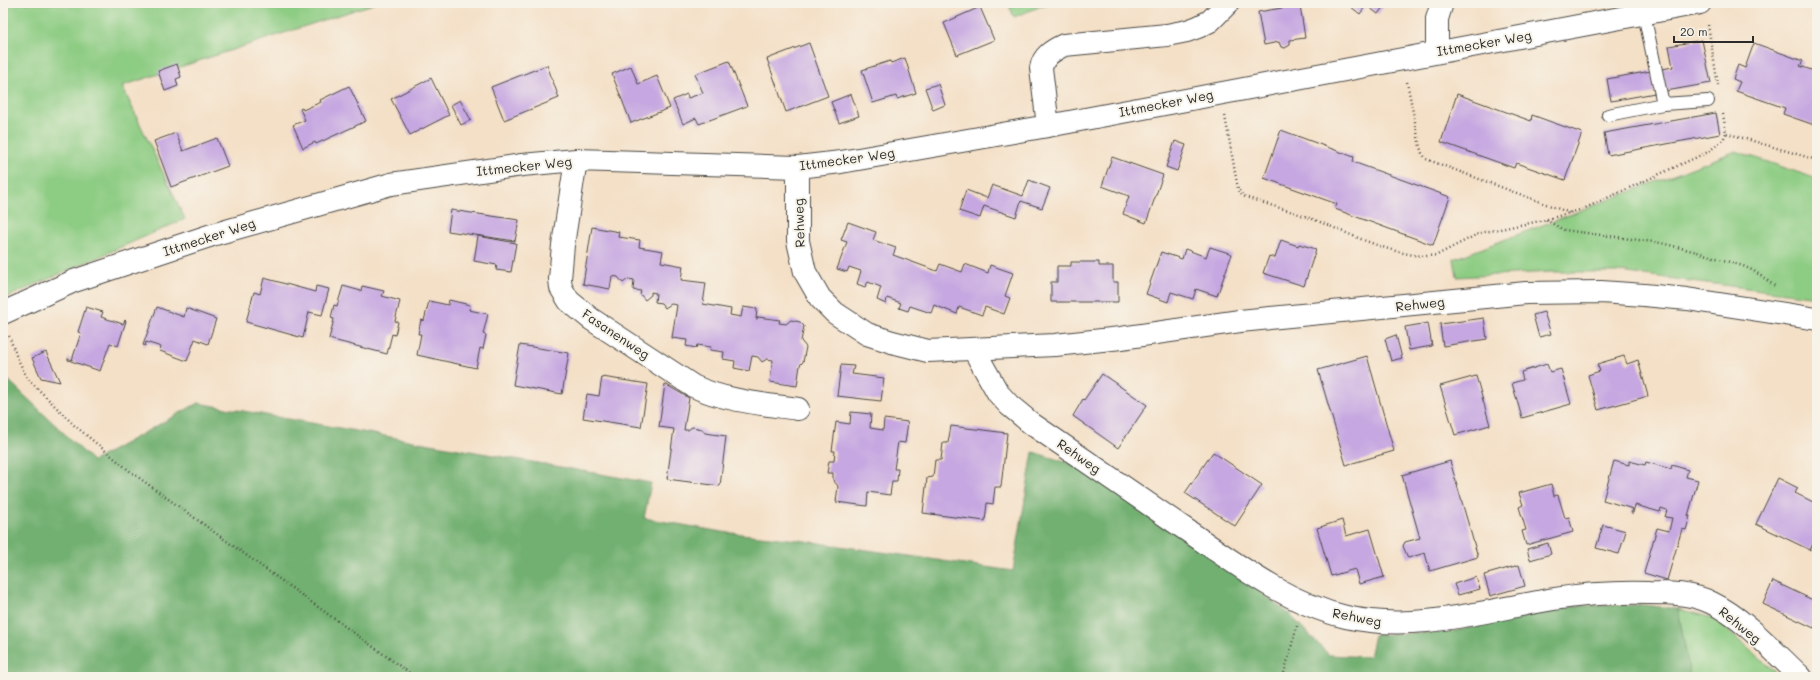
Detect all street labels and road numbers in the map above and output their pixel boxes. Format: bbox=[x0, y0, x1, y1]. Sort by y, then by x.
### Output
street label: Ittmecker Weg bbox=[1435, 26, 1533, 59]
street label: Ittmecker Weg bbox=[1117, 85, 1215, 120]
street label: Ittmecker Weg bbox=[798, 143, 896, 174]
street label: Ittmecker Weg bbox=[475, 152, 572, 179]
street label: Rehweg bbox=[789, 198, 808, 248]
street label: Ittmecker Weg bbox=[161, 214, 257, 259]
street label: Rehweg bbox=[1394, 292, 1445, 315]
street label: Fasanenweg bbox=[579, 305, 653, 362]
street label: Rehweg bbox=[1054, 434, 1104, 477]
street label: Rehweg bbox=[1716, 602, 1765, 647]
street label: Rehweg bbox=[1331, 603, 1383, 630]

